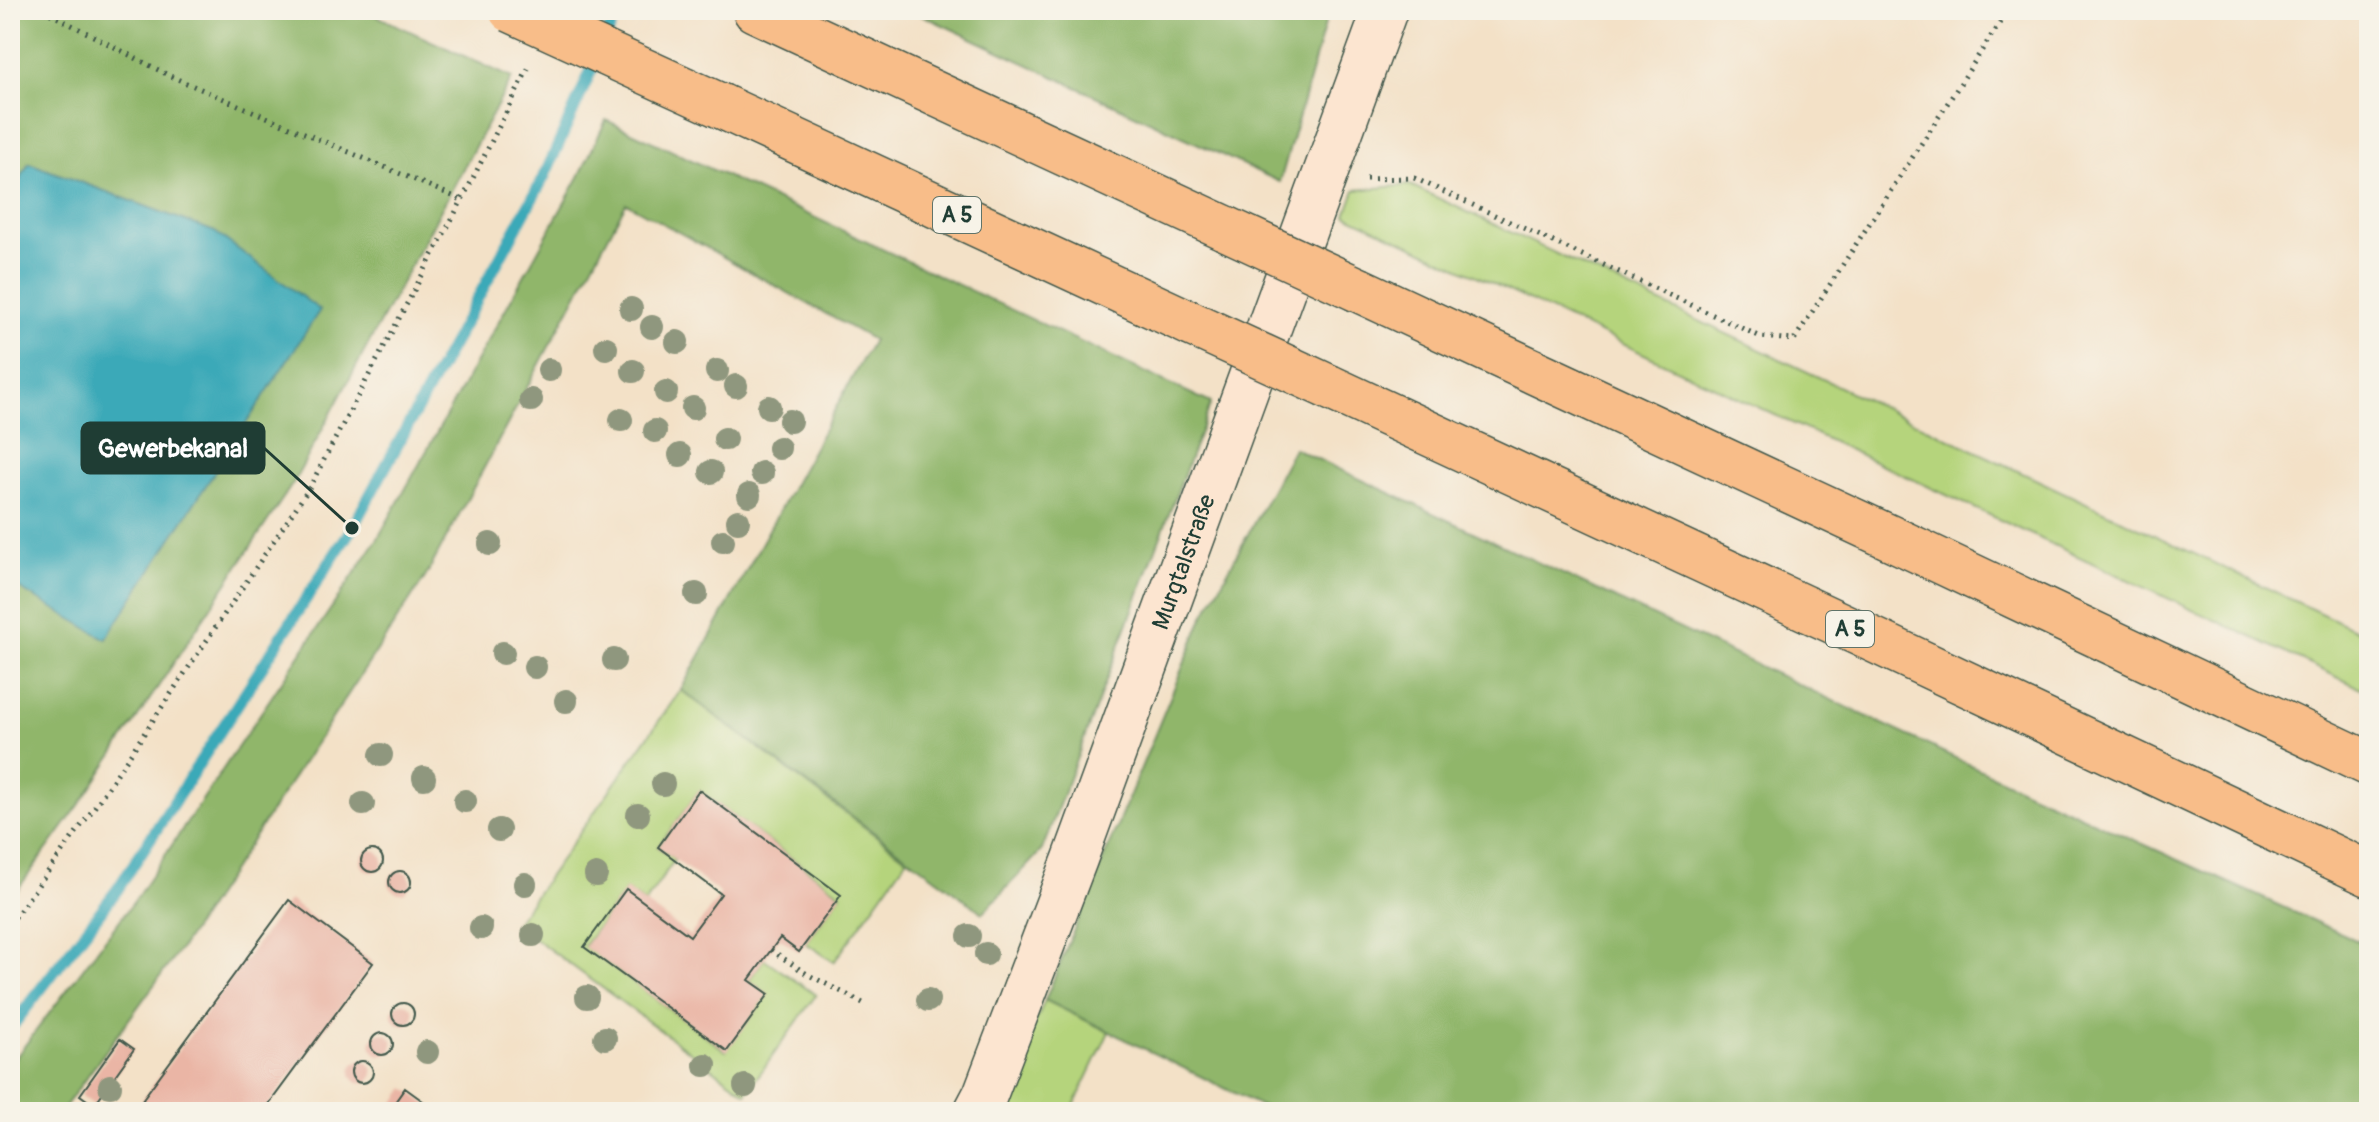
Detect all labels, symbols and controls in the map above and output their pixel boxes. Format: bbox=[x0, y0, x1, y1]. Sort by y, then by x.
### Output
road number: A 5 bbox=[933, 197, 981, 233]
callout: Gewerbekanal bbox=[82, 423, 264, 473]
text: Gewerbekanal bbox=[98, 433, 248, 465]
street label: Murgtalstraße bbox=[1146, 490, 1221, 634]
road number: A 5 bbox=[1826, 611, 1874, 647]

